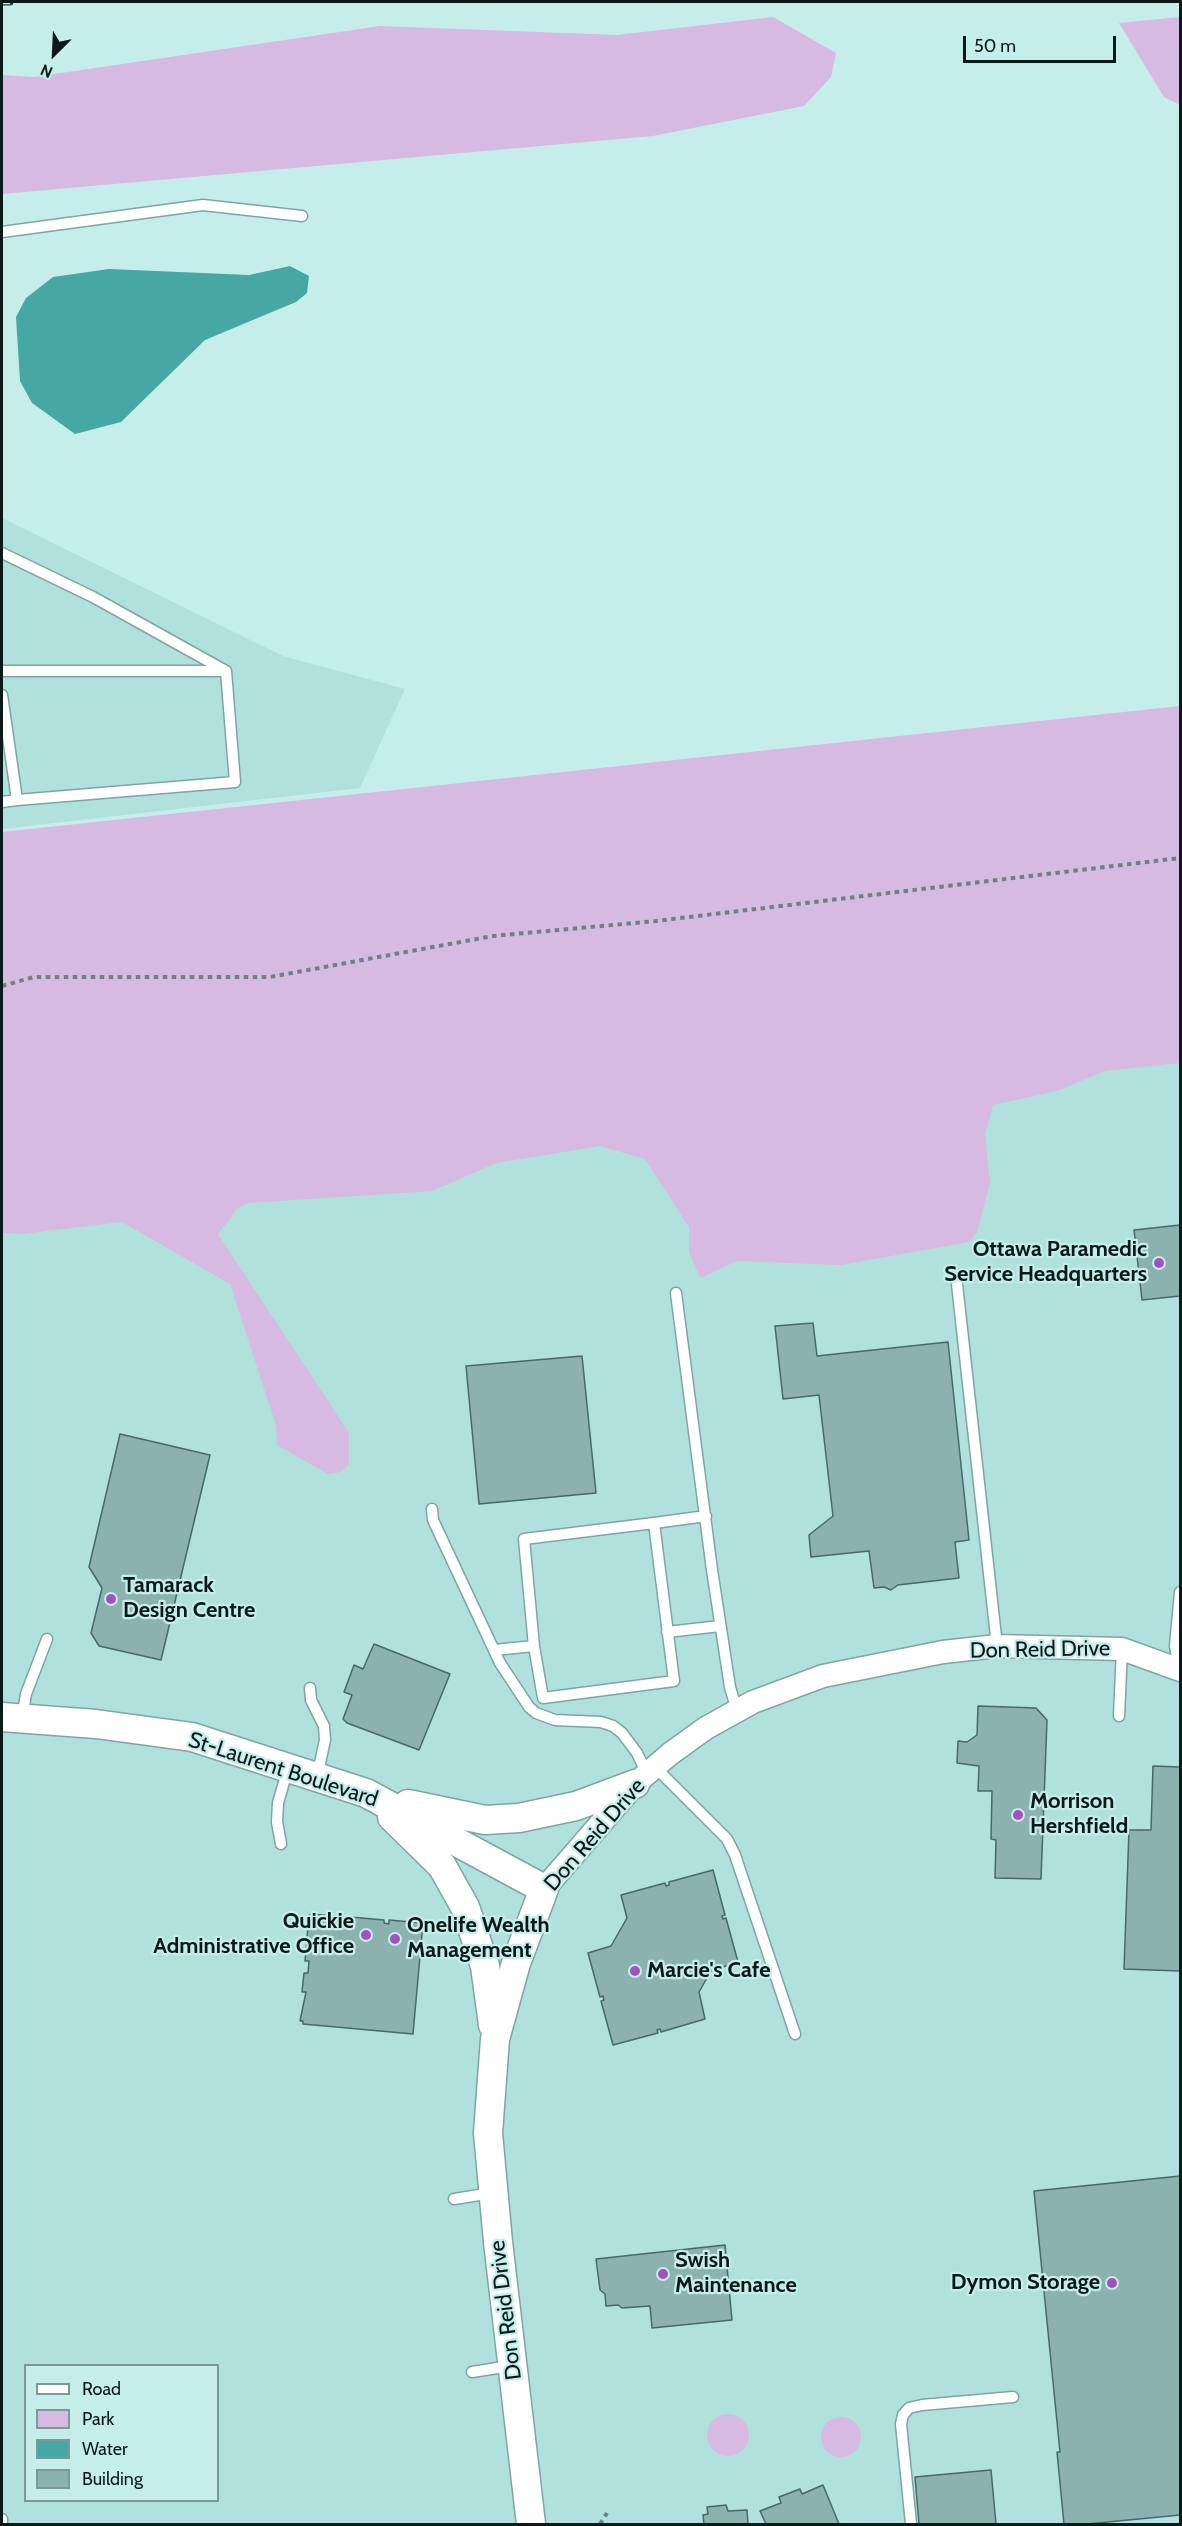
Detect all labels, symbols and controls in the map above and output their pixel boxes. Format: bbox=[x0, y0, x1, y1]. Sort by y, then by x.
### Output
north arrow bbox=[24, 24, 84, 84]
scale bar bbox=[966, 24, 1119, 62]
text: 50 m bbox=[974, 35, 1016, 57]
text: N bbox=[37, 60, 56, 82]
place label: Ottawa Paramedic Service Headquarters bbox=[944, 1237, 1147, 1288]
marker: Ottawa Paramedic Service Headquarters bbox=[1152, 1256, 1166, 1270]
place label: Tamarack Design Centre bbox=[123, 1573, 255, 1624]
marker: Tamarack Design Centre bbox=[104, 1592, 118, 1606]
street label: Don Reid Drive bbox=[970, 1636, 1110, 1664]
street label: St-Laurent Boulevard bbox=[185, 1727, 381, 1813]
street label: Don Reid Drive bbox=[539, 1773, 651, 1897]
place label: Morrison Hershfield bbox=[1030, 1789, 1128, 1840]
marker: Morrison Hershfield bbox=[1011, 1808, 1025, 1822]
place label: Quickie Administrative Office bbox=[153, 1909, 354, 1960]
place label: Onelife Wealth Management bbox=[407, 1913, 550, 1964]
marker: Quickie Administrative Office bbox=[359, 1928, 373, 1942]
marker: Onelife Wealth Management bbox=[388, 1932, 402, 1946]
place label: Marcie's Cafe bbox=[647, 1958, 770, 1984]
marker: Marcie's Cafe bbox=[628, 1964, 642, 1978]
street label: Don Reid Drive bbox=[484, 2239, 528, 2381]
place label: Swish Maintenance bbox=[675, 2248, 797, 2300]
marker: Swish Maintenance bbox=[656, 2267, 670, 2281]
place label: Dymon Storage bbox=[951, 2270, 1100, 2296]
marker: Dymon Storage bbox=[1105, 2276, 1119, 2290]
legend bbox=[24, 2364, 219, 2502]
text: Road bbox=[82, 2378, 121, 2400]
text: Park bbox=[82, 2408, 114, 2430]
text: Water bbox=[82, 2438, 128, 2460]
text: Building bbox=[82, 2468, 143, 2490]

